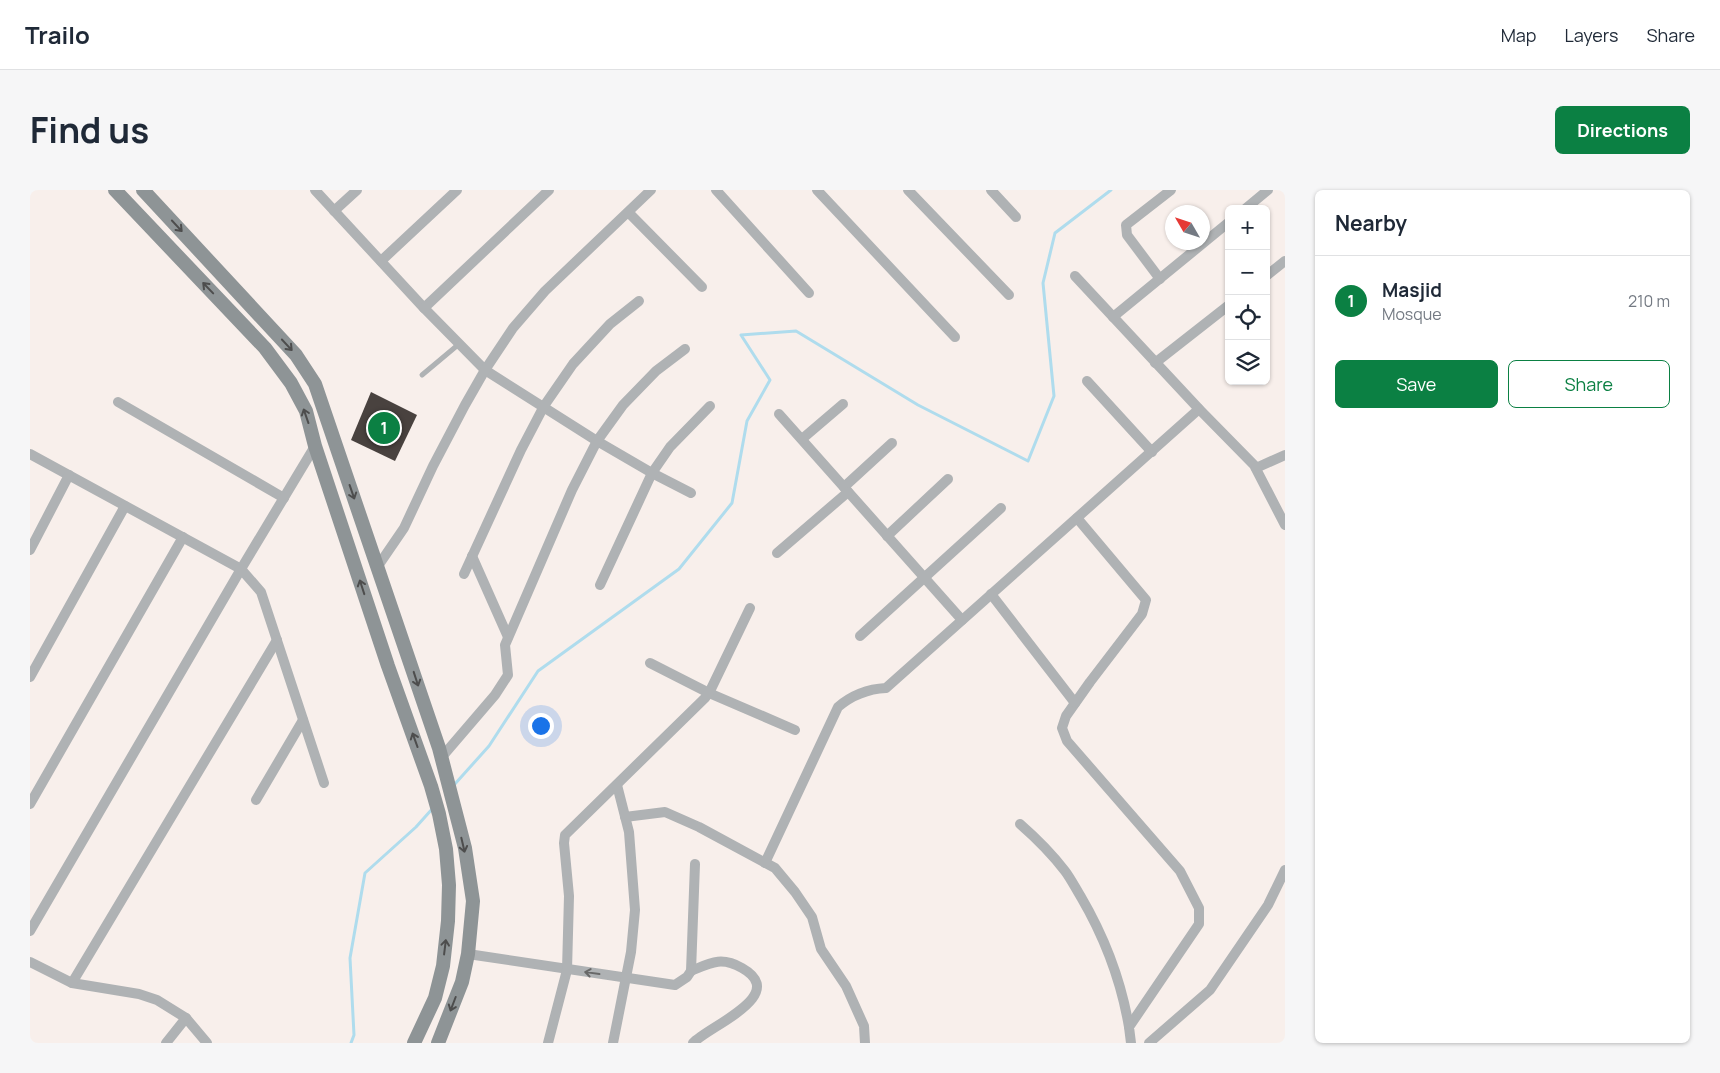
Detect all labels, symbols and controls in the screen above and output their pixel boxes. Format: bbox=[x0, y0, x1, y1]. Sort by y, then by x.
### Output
text: Trailo bbox=[25, 18, 90, 51]
text: Map bbox=[1501, 23, 1536, 47]
text: Layers bbox=[1564, 23, 1618, 47]
text: Share bbox=[1646, 23, 1695, 47]
text: Find us bbox=[30, 106, 149, 154]
button: Directions bbox=[1555, 106, 1690, 154]
north arrow bbox=[1165, 205, 1210, 250]
map controls bbox=[1225, 205, 1270, 385]
button: + bbox=[1225, 205, 1270, 250]
text: Nearby bbox=[1335, 209, 1407, 237]
one-way arrow bbox=[171, 219, 183, 232]
button: − bbox=[1225, 250, 1270, 295]
text: Masjid bbox=[1382, 277, 1442, 303]
one-way arrow bbox=[202, 282, 214, 294]
text: 1 bbox=[1347, 290, 1355, 312]
text: 210 m bbox=[1628, 290, 1670, 312]
button: locate bbox=[1225, 295, 1270, 340]
text: Mosque bbox=[1382, 303, 1442, 325]
one-way arrow bbox=[281, 339, 293, 351]
button: layers bbox=[1225, 340, 1270, 385]
button: Save bbox=[1335, 360, 1498, 408]
button: Share bbox=[1508, 360, 1670, 408]
one-way arrow bbox=[301, 408, 311, 424]
pin: 1 bbox=[368, 409, 400, 447]
one-way arrow bbox=[348, 484, 357, 499]
one-way arrow bbox=[356, 579, 366, 595]
one-way arrow bbox=[412, 671, 422, 687]
your location bbox=[528, 713, 554, 739]
one-way arrow bbox=[410, 733, 419, 749]
one-way arrow bbox=[459, 836, 468, 852]
one-way arrow bbox=[440, 940, 450, 956]
one-way arrow bbox=[584, 968, 600, 978]
one-way arrow bbox=[448, 996, 458, 1011]

